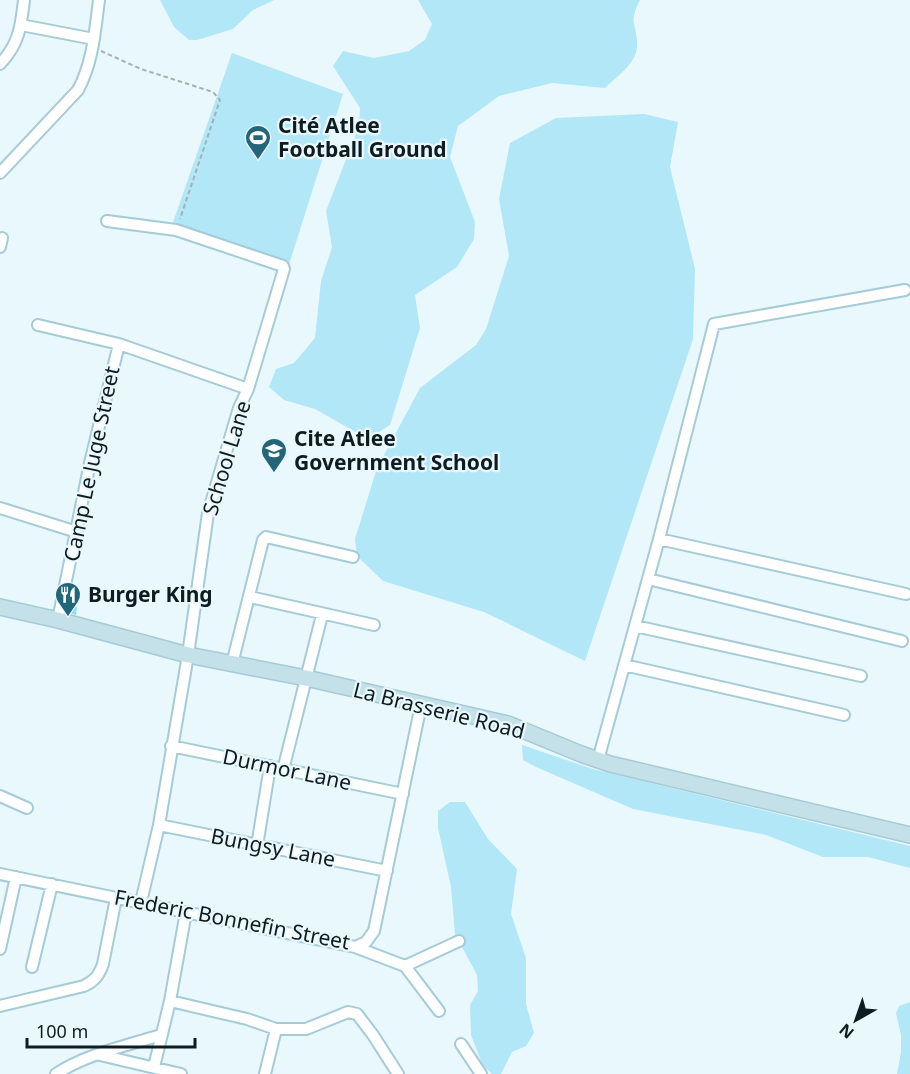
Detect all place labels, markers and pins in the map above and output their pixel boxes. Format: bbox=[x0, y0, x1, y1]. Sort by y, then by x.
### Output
place label: Cité Atlee Football Ground bbox=[278, 111, 447, 163]
sports icon: Cité Atlee Football Ground bbox=[243, 123, 273, 161]
place label: Cite Atlee Government School bbox=[294, 424, 499, 476]
school or university icon: Cite Atlee Government School bbox=[259, 436, 289, 474]
restaurant icon: Burger King bbox=[53, 580, 83, 618]
place label: Burger King bbox=[88, 580, 213, 608]

